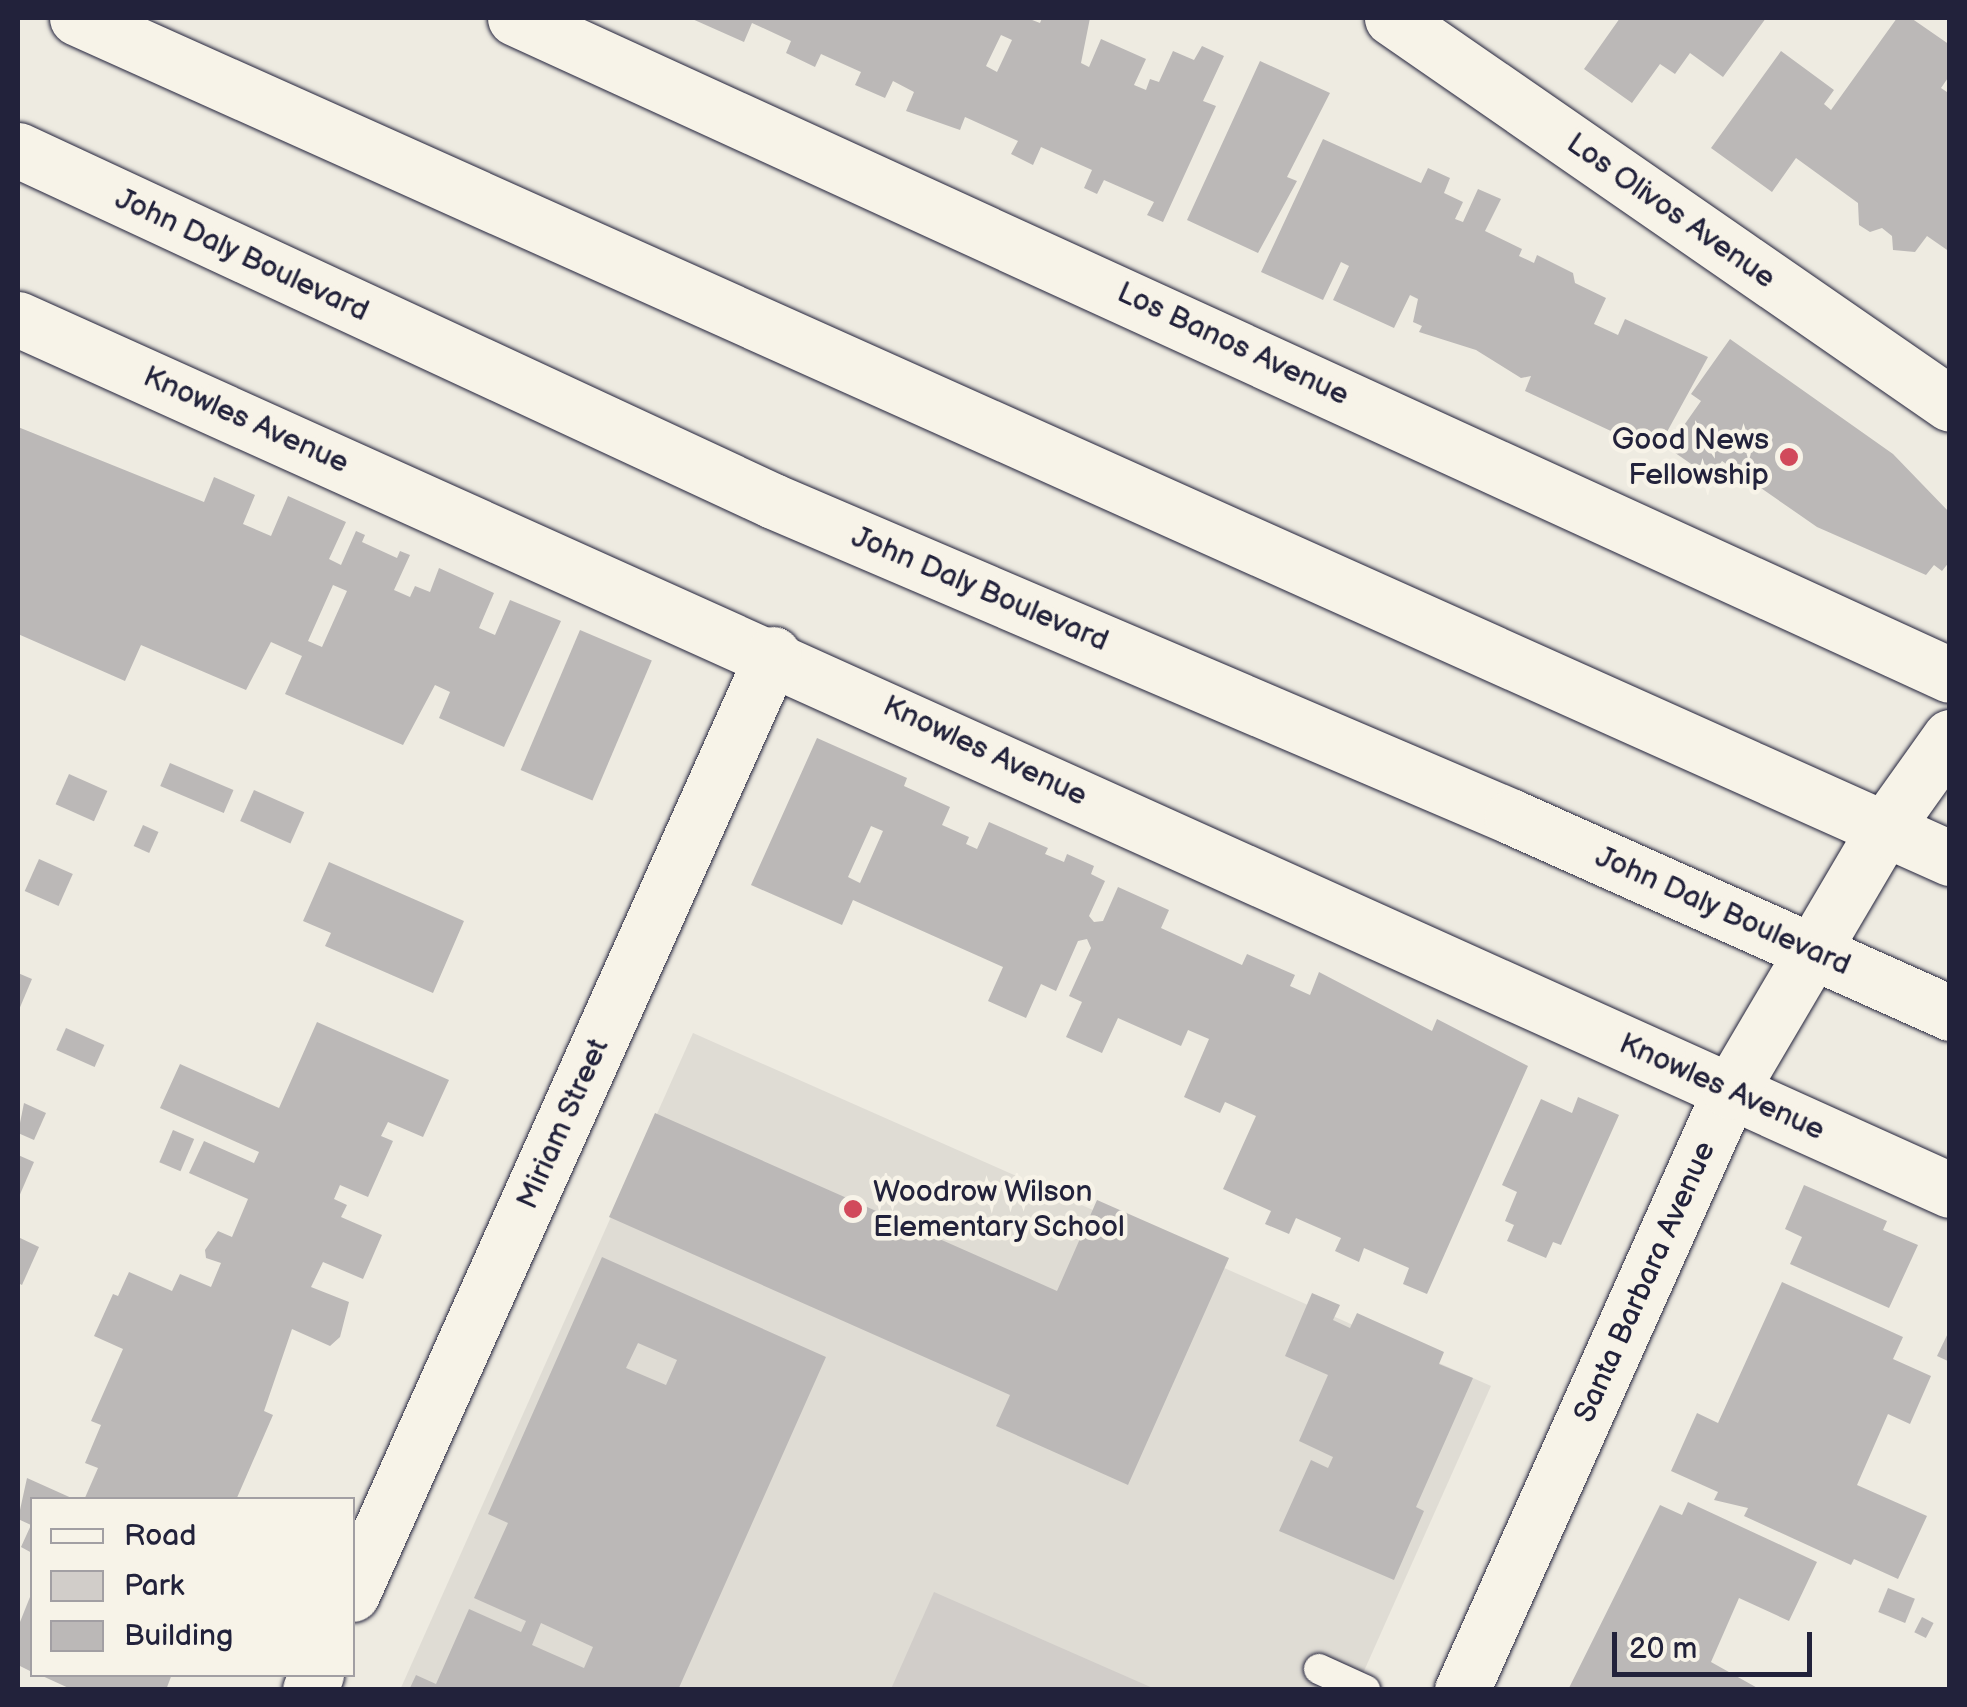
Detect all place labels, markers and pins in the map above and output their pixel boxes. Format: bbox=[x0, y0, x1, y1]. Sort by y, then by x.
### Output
place label: Good News Fellowship bbox=[1612, 422, 1769, 492]
marker: Good News Fellowship bbox=[1778, 446, 1800, 468]
place label: Woodrow Wilson Elementary School bbox=[873, 1174, 1127, 1244]
marker: Woodrow Wilson Elementary School bbox=[842, 1198, 864, 1220]

